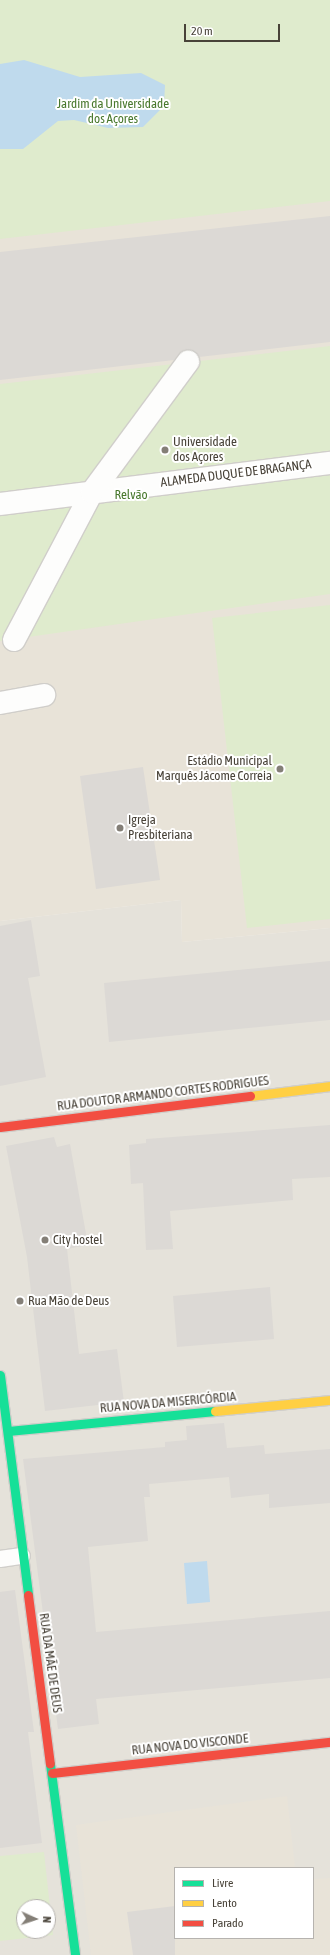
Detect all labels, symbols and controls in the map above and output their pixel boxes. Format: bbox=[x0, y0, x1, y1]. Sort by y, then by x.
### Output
scale bar bbox=[186, 16, 282, 42]
text: 20 m bbox=[191, 24, 213, 38]
park label: Jardim da Universidade dos Açores bbox=[57, 97, 169, 128]
place label: Universidade dos Açores bbox=[173, 435, 237, 466]
marker: Universidade dos Açores bbox=[160, 445, 170, 455]
street label: ALAMEDA DUQUE DE BRAGANÇA bbox=[160, 457, 312, 491]
park label: Relvão bbox=[114, 487, 148, 503]
place label: Estádio Municipal Marquês Jácome Correia bbox=[156, 754, 272, 785]
marker: Estádio Municipal Marquês Jácome Correia bbox=[275, 764, 285, 774]
place label: Igreja Presbiteriana bbox=[128, 813, 193, 844]
marker: Igreja Presbiteriana bbox=[115, 823, 125, 833]
street label: RUA DOUTOR ARMANDO CORTES RODRIGUES bbox=[56, 1073, 270, 1115]
place label: City hostel bbox=[53, 1232, 103, 1248]
marker: City hostel bbox=[40, 1235, 50, 1245]
place label: Rua Mão de Deus bbox=[28, 1293, 109, 1309]
marker: Rua Mão de Deus bbox=[15, 1296, 25, 1306]
street label: RUA NOVA DA MISERICÓRDIA bbox=[99, 1389, 237, 1417]
street label: RUA DA MÃE DE DEUS bbox=[35, 1612, 65, 1714]
street label: RUA NOVA DO VISCONDE bbox=[131, 1731, 249, 1759]
legend bbox=[174, 1867, 314, 1939]
text: Livre bbox=[212, 1876, 233, 1890]
text: Lento bbox=[212, 1896, 237, 1910]
north arrow bbox=[16, 1899, 56, 1939]
text: N bbox=[41, 1916, 53, 1923]
text: Parado bbox=[212, 1916, 243, 1930]

